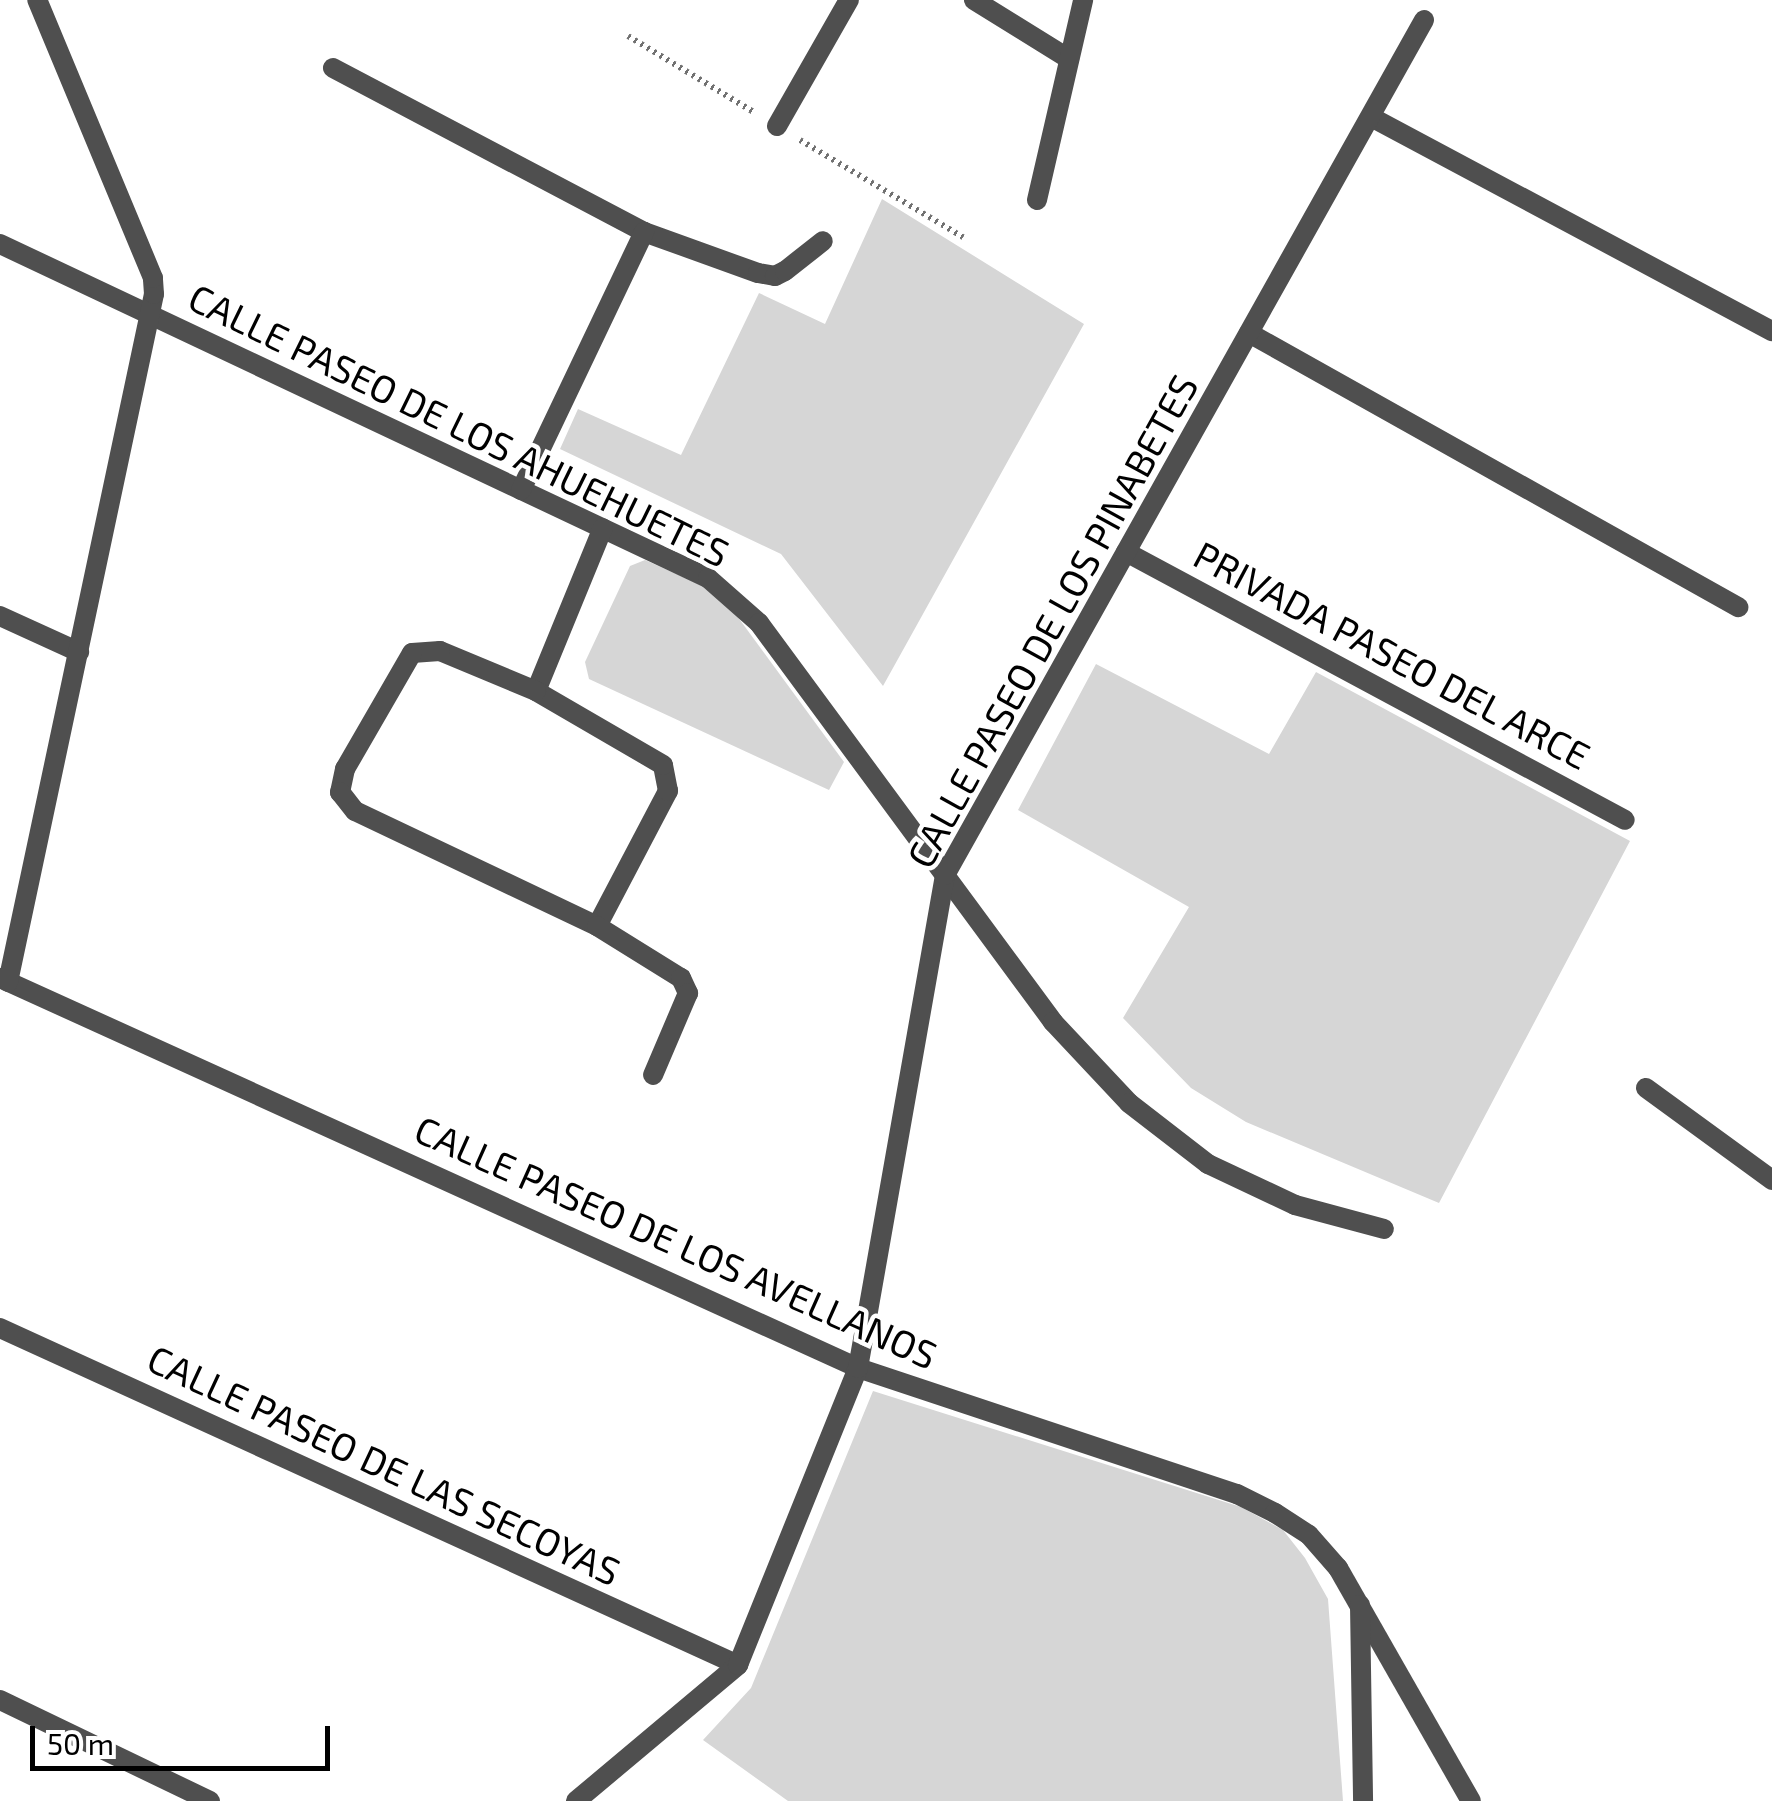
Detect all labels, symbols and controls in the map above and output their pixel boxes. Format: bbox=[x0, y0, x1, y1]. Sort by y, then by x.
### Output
street label: CALLE PASEO DE LOS AHUEHUETES bbox=[181, 274, 737, 576]
street label: CALLE PASEO DE LOS PINABETES bbox=[897, 367, 1207, 875]
street label: PRIVADA PASEO DEL ARCE bbox=[1185, 531, 1599, 779]
street label: CALLE PASEO DE LOS AVELLANOS bbox=[408, 1106, 944, 1378]
street label: CALLE PASEO DE LAS SECOYAS bbox=[141, 1335, 627, 1595]
scale bar bbox=[35, 1706, 335, 1768]
text: 50 m bbox=[47, 1725, 114, 1761]

